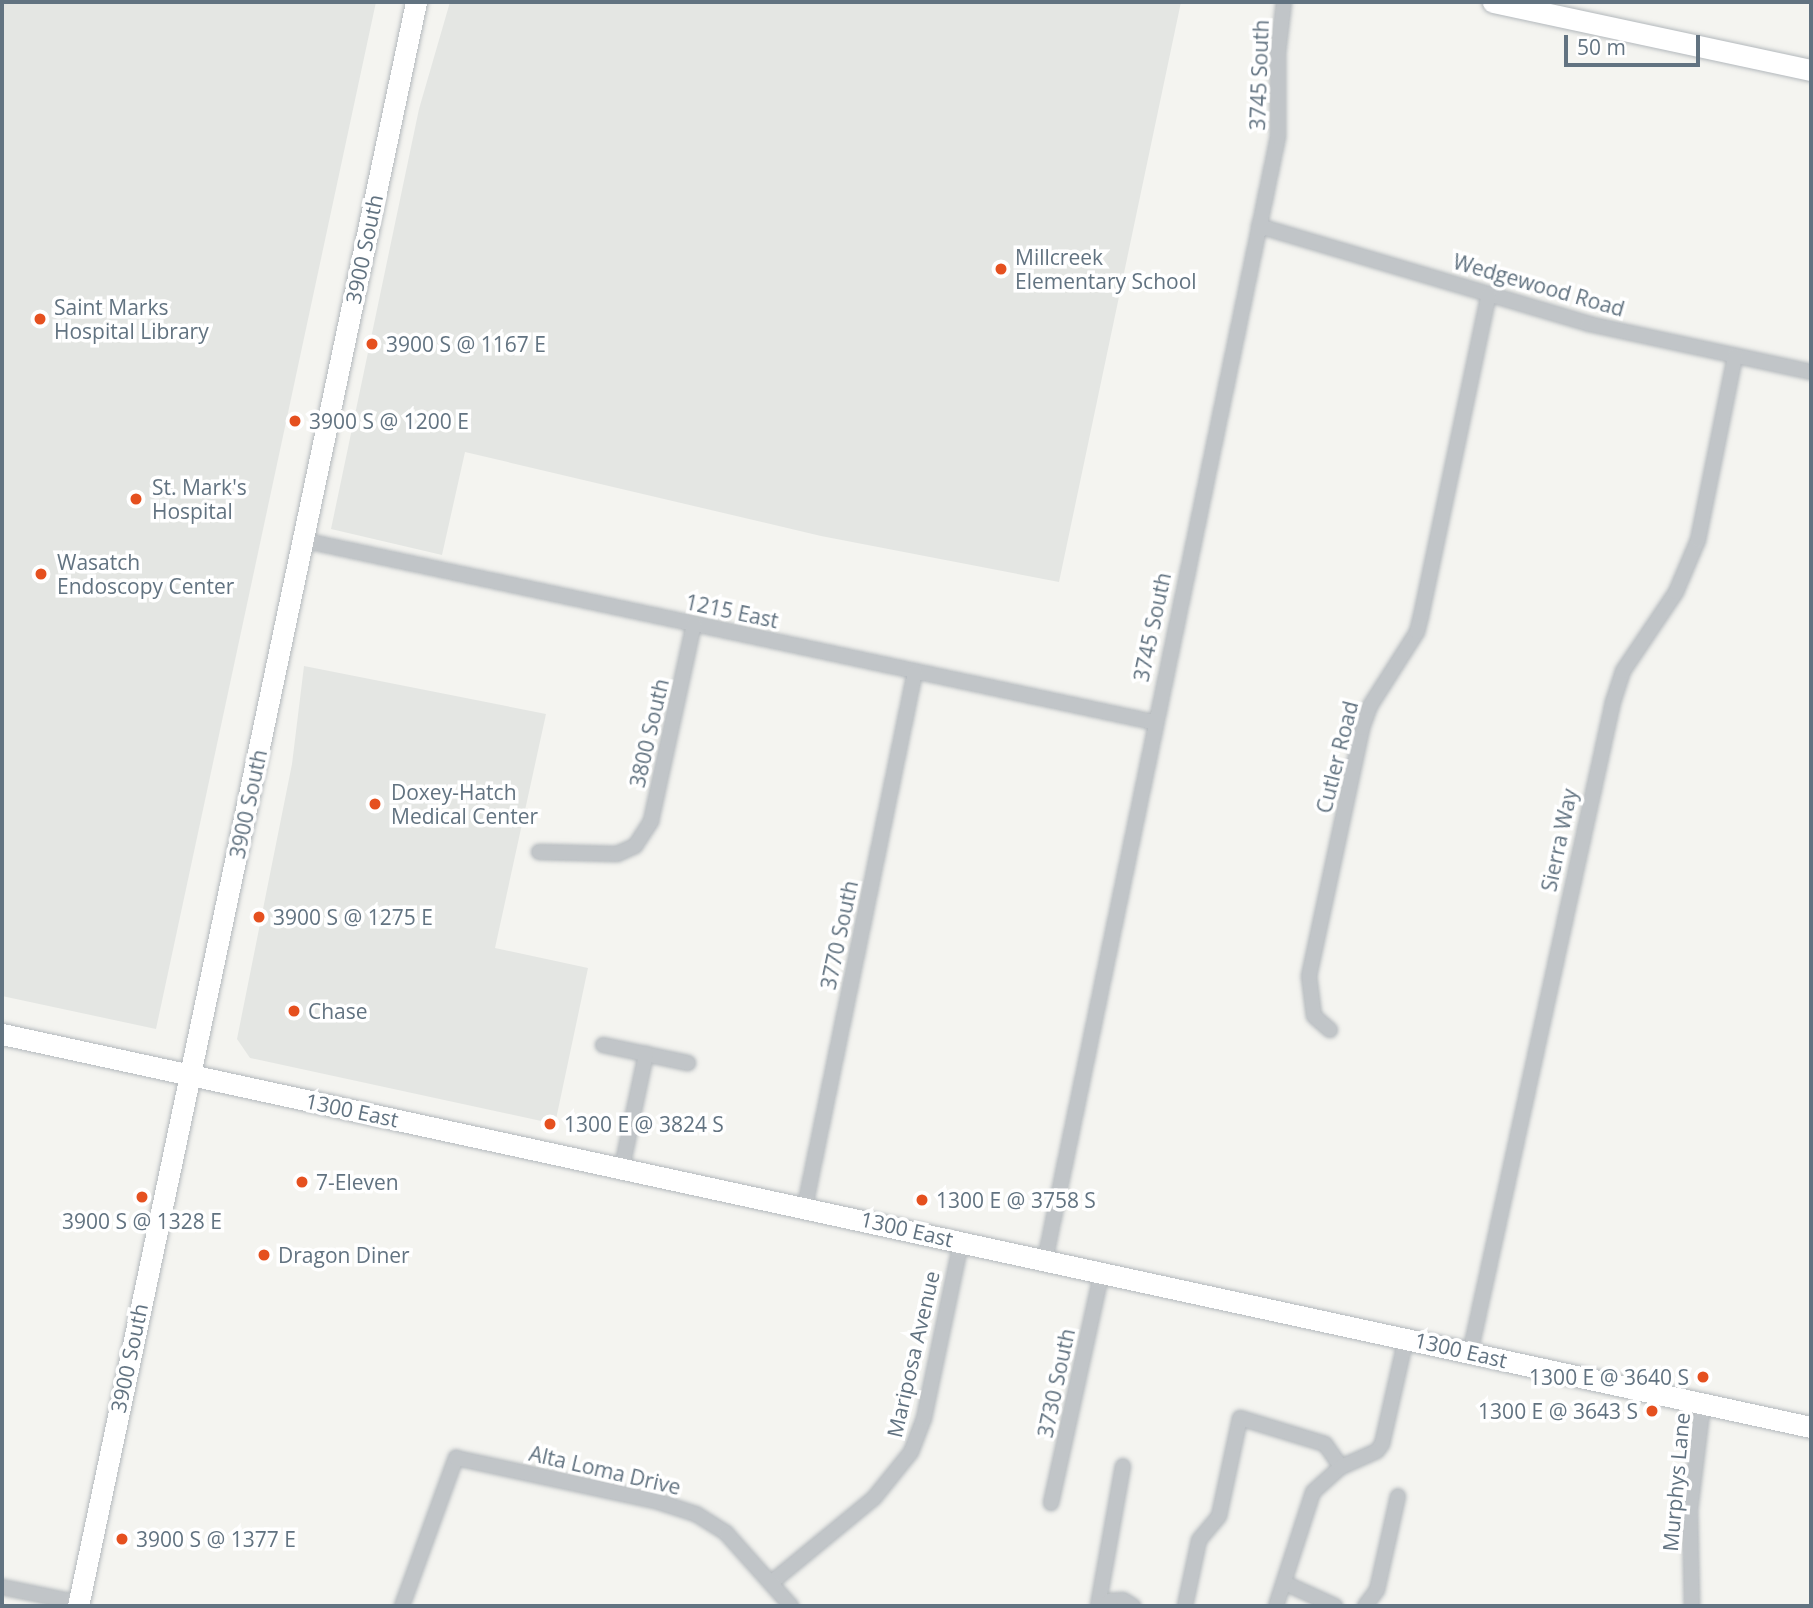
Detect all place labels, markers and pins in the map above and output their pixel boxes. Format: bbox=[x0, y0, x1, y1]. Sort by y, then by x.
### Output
place label: Millcreek Elementary School bbox=[1015, 244, 1197, 294]
marker: Millcreek Elementary School bbox=[993, 261, 1009, 277]
place label: Saint Marks Hospital Library bbox=[54, 294, 209, 344]
marker: Saint Marks Hospital Library bbox=[32, 311, 48, 327]
place label: 3900 S @ 1167 E bbox=[386, 331, 546, 357]
marker: 3900 S @ 1167 E bbox=[364, 336, 380, 352]
place label: 3900 S @ 1200 E bbox=[309, 408, 469, 434]
marker: 3900 S @ 1200 E bbox=[287, 413, 303, 429]
place label: St. Mark's Hospital bbox=[152, 474, 247, 524]
marker: St. Mark's Hospital bbox=[126, 489, 146, 509]
place label: Wasatch Endoscopy Center bbox=[57, 549, 234, 599]
marker: Wasatch Endoscopy Center bbox=[31, 564, 51, 584]
place label: Doxey-Hatch Medical Center bbox=[391, 779, 538, 829]
marker: Doxey-Hatch Medical Center bbox=[365, 794, 385, 814]
place label: 3900 S @ 1275 E bbox=[273, 904, 433, 930]
marker: 3900 S @ 1275 E bbox=[251, 909, 267, 925]
place label: Chase bbox=[308, 998, 368, 1024]
marker: Chase bbox=[286, 1003, 302, 1019]
place label: 1300 E @ 3824 S bbox=[564, 1111, 724, 1137]
marker: 1300 E @ 3824 S bbox=[542, 1116, 558, 1132]
place label: 7-Eleven bbox=[316, 1169, 399, 1195]
marker: 7-Eleven bbox=[294, 1174, 310, 1190]
place label: 1300 E @ 3758 S bbox=[936, 1187, 1096, 1213]
marker: 3900 S @ 1328 E bbox=[134, 1189, 150, 1205]
marker: 1300 E @ 3758 S bbox=[914, 1192, 930, 1208]
place label: 3900 S @ 1328 E bbox=[62, 1208, 222, 1234]
place label: Dragon Diner bbox=[278, 1242, 410, 1268]
marker: Dragon Diner bbox=[256, 1247, 272, 1263]
place label: 1300 E @ 3640 S bbox=[1529, 1364, 1689, 1390]
marker: 1300 E @ 3640 S bbox=[1695, 1369, 1711, 1385]
place label: 1300 E @ 3643 S bbox=[1478, 1398, 1638, 1424]
marker: 1300 E @ 3643 S bbox=[1644, 1403, 1660, 1419]
place label: 3900 S @ 1377 E bbox=[136, 1526, 296, 1552]
marker: 3900 S @ 1377 E bbox=[114, 1531, 130, 1547]

